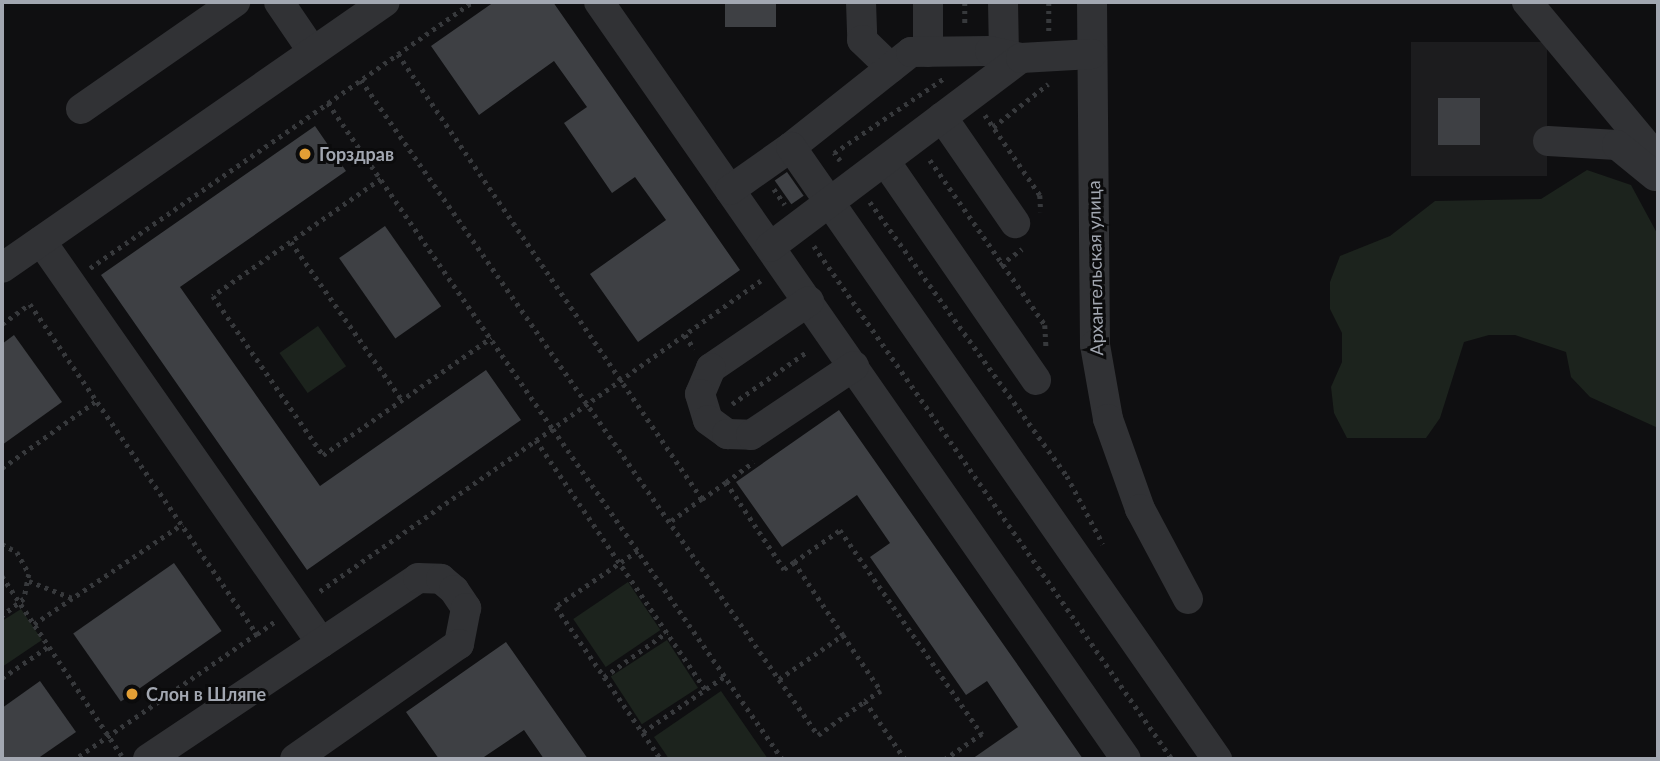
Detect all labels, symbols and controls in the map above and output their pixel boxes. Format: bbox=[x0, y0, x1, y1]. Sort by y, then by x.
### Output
place label: Горздрав bbox=[319, 143, 394, 165]
marker: Горздрав bbox=[297, 146, 313, 162]
street label: Архангельская улица bbox=[1083, 180, 1107, 356]
place label: Слон в Шляпе bbox=[146, 683, 266, 705]
marker: Слон в Шляпе bbox=[124, 686, 140, 702]

